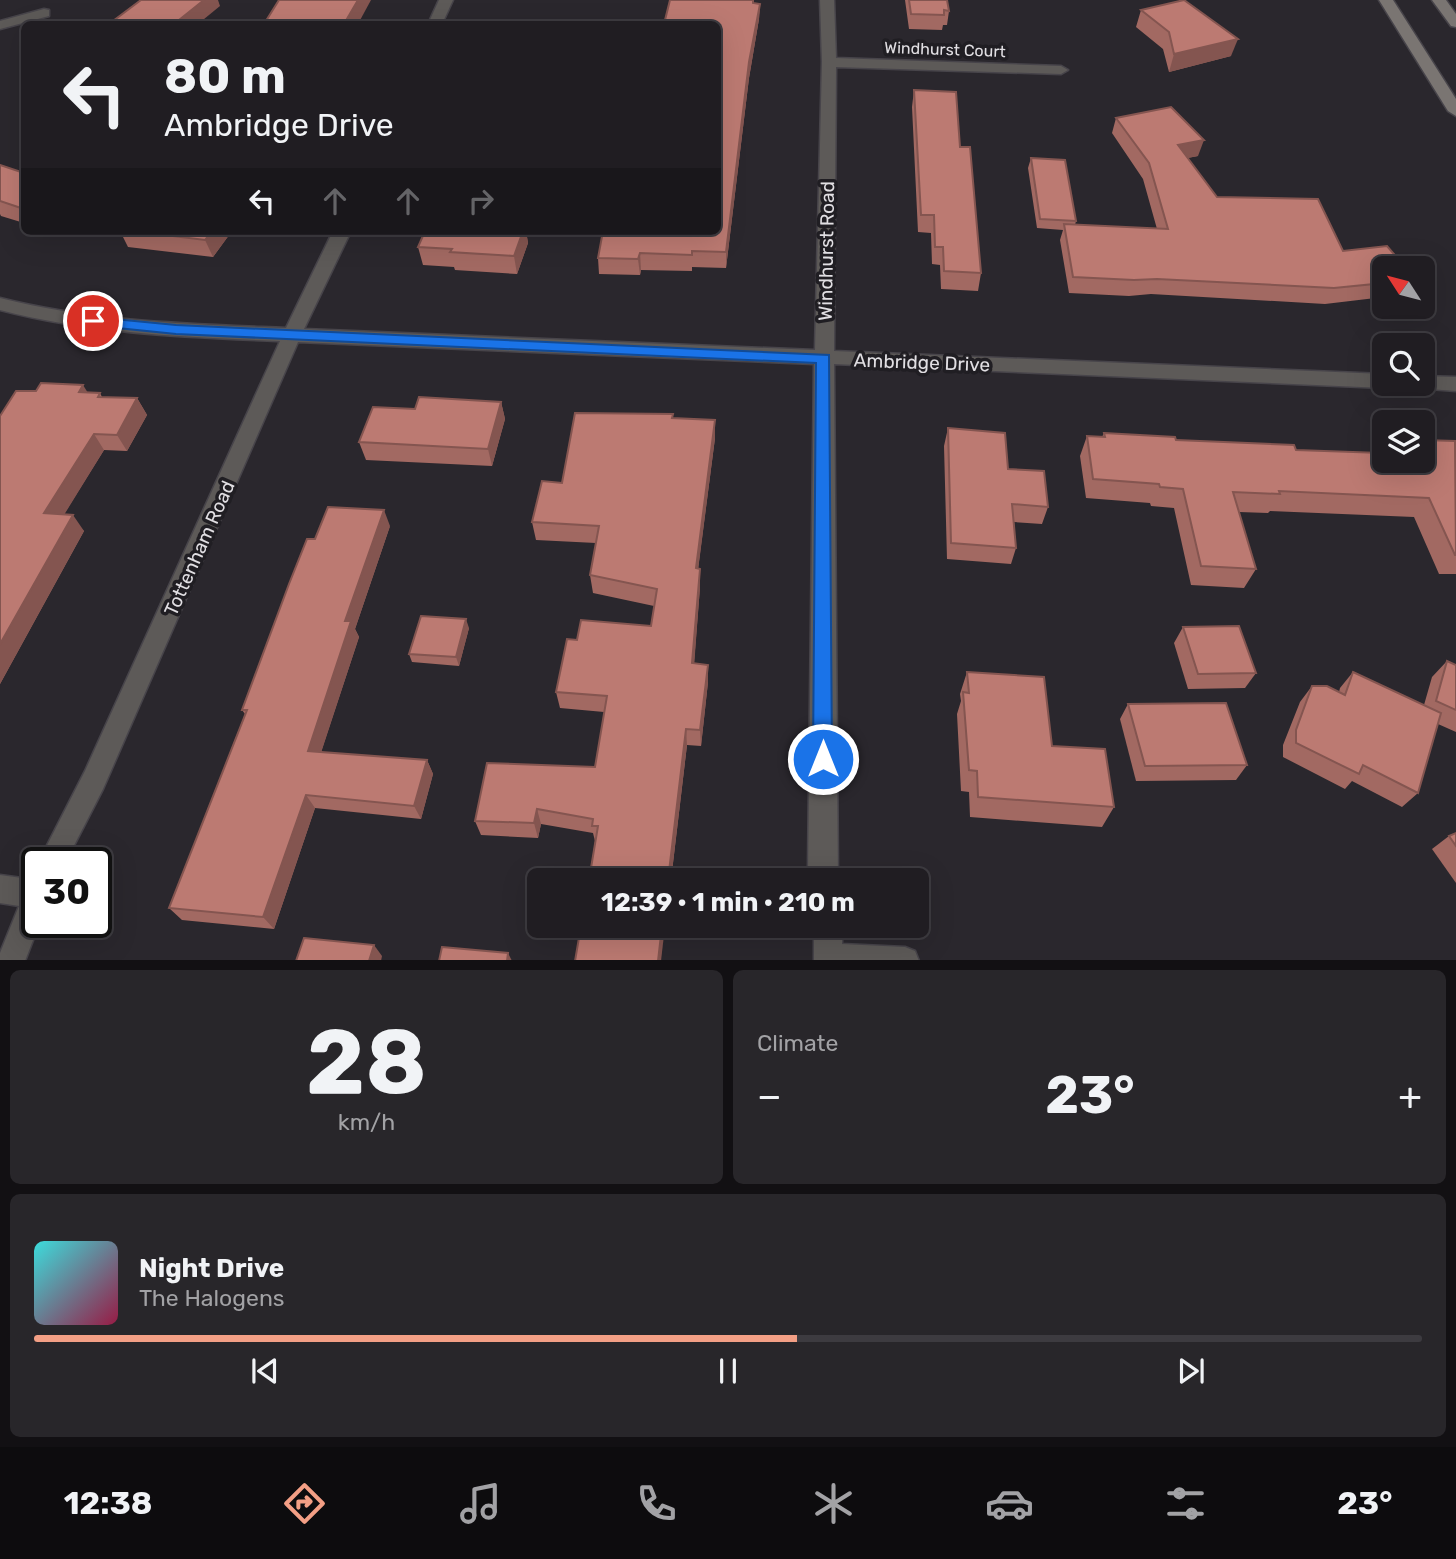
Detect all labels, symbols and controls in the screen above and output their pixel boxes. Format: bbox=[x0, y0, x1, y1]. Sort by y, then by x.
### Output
street label: Windhurst Court bbox=[884, 38, 1006, 61]
text: 80 m bbox=[164, 47, 286, 105]
icon: left bbox=[49, 49, 140, 140]
text: Ambridge Drive bbox=[164, 106, 394, 144]
street label: Windhurst Road bbox=[814, 181, 839, 321]
icon: left bbox=[243, 182, 281, 220]
icon: ahead bbox=[316, 182, 354, 220]
icon: ahead bbox=[389, 182, 427, 220]
icon: right bbox=[462, 182, 500, 220]
north arrow bbox=[1372, 256, 1435, 318]
map controls bbox=[1372, 256, 1435, 473]
pin bbox=[63, 291, 123, 351]
icon: arrive bbox=[74, 302, 112, 340]
button: search bbox=[1372, 333, 1435, 396]
street label: Ambridge Drive bbox=[853, 349, 991, 376]
button: layers bbox=[1372, 410, 1435, 473]
street label: Tottenham Road bbox=[159, 477, 240, 619]
position arrow bbox=[786, 722, 860, 796]
speed limit sign: 30 bbox=[21, 847, 112, 938]
text: 12:39 · 1 min · 210 m bbox=[601, 887, 855, 918]
text: 28 bbox=[306, 1008, 427, 1116]
text: Climate bbox=[757, 1029, 838, 1057]
text: 23° bbox=[1045, 1064, 1135, 1126]
text: − bbox=[757, 1073, 782, 1119]
text: + bbox=[1398, 1073, 1422, 1119]
text: km/h bbox=[338, 1108, 395, 1136]
text: Night Drive bbox=[139, 1253, 284, 1284]
text: The Halogens bbox=[139, 1284, 285, 1312]
icon: previous bbox=[246, 1352, 284, 1390]
icon: pause bbox=[709, 1352, 747, 1390]
icon: next bbox=[1172, 1352, 1210, 1390]
icon: directions bbox=[280, 1479, 329, 1528]
icon: music bbox=[456, 1479, 505, 1528]
icon: phone bbox=[632, 1479, 681, 1528]
icon: climate bbox=[809, 1479, 858, 1528]
icon: car bbox=[985, 1479, 1034, 1528]
icon: filters bbox=[1161, 1479, 1210, 1528]
text: 12:38 bbox=[64, 1484, 152, 1522]
text: 23° bbox=[1337, 1484, 1392, 1522]

